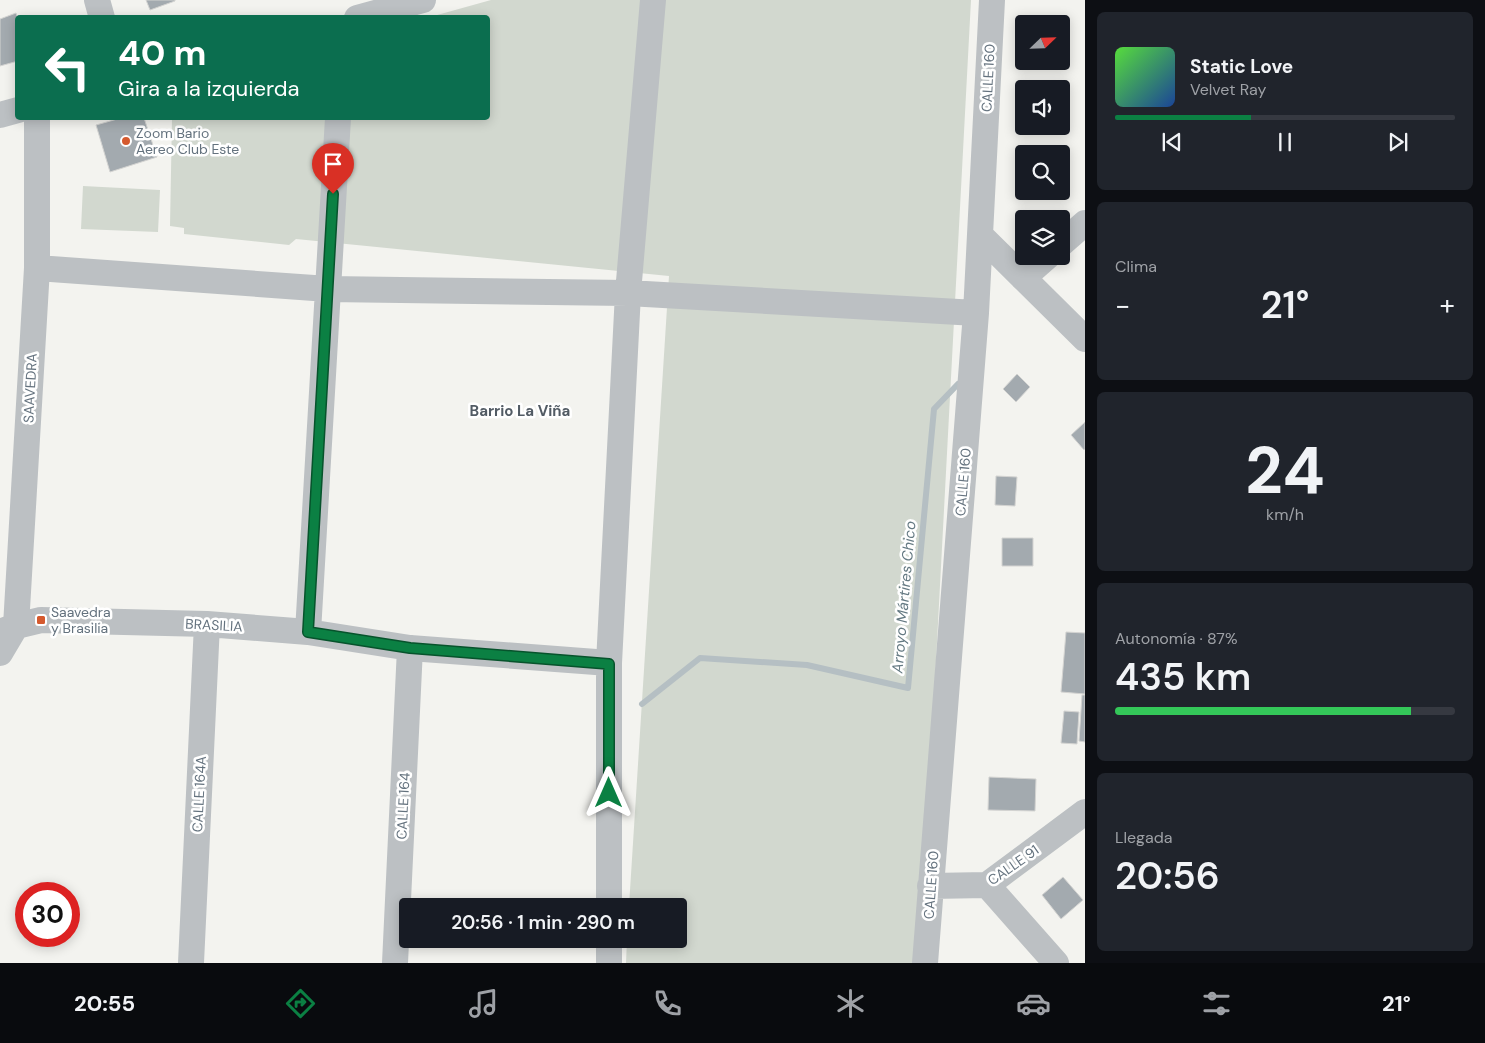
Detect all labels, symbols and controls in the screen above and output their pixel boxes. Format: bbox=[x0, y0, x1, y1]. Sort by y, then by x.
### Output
north arrow bbox=[1015, 15, 1070, 70]
map controls bbox=[1015, 15, 1070, 265]
text: 40 m bbox=[118, 30, 207, 76]
icon: left bbox=[35, 35, 100, 100]
street label: CALLE 160 bbox=[977, 43, 999, 113]
text: Static Love bbox=[1190, 54, 1293, 79]
text: Gira a la izquierda bbox=[118, 74, 299, 103]
text: Velvet Ray bbox=[1190, 79, 1266, 100]
button: sound bbox=[1015, 80, 1070, 135]
place label: Zoom Bario Aereo Club Este bbox=[136, 124, 239, 158]
icon: previous bbox=[1158, 128, 1186, 156]
icon: pause bbox=[1271, 128, 1299, 156]
icon: next bbox=[1384, 128, 1412, 156]
marker: Zoom Bario Aereo Club Este bbox=[120, 135, 132, 147]
pin bbox=[312, 143, 354, 194]
button: search bbox=[1015, 145, 1070, 200]
icon: arrive bbox=[319, 150, 347, 178]
button: layers bbox=[1015, 210, 1070, 265]
text: Clima bbox=[1115, 256, 1157, 277]
text: 21° bbox=[1261, 280, 1309, 330]
text: − bbox=[1115, 287, 1130, 324]
text: + bbox=[1440, 287, 1455, 324]
street label: SAAVEDRA bbox=[19, 353, 41, 423]
district label: Barrio La Viña bbox=[470, 401, 570, 421]
text: 24 bbox=[1245, 429, 1325, 513]
street label: CALLE 160 bbox=[951, 447, 975, 517]
text: km/h bbox=[1266, 504, 1304, 525]
water label: Arroyo Mártires Chico bbox=[887, 520, 921, 675]
place label: Saavedra y Brasilia bbox=[51, 603, 111, 637]
marker: Saavedra y Brasilia bbox=[35, 614, 47, 626]
street label: BRASILIA bbox=[185, 615, 243, 635]
text: Autonomía · 87% bbox=[1115, 628, 1237, 649]
text: 435 km bbox=[1115, 652, 1251, 702]
street label: CALLE 164A bbox=[188, 755, 210, 833]
position arrow bbox=[582, 766, 634, 818]
street label: CALLE 164 bbox=[392, 772, 414, 840]
text: Llegada bbox=[1115, 827, 1172, 848]
street label: CALLE 91 bbox=[984, 841, 1042, 889]
street label: CALLE 160 bbox=[920, 850, 942, 920]
text: 20:56 bbox=[1115, 851, 1220, 901]
speed limit sign: 30 bbox=[15, 882, 80, 947]
text: 20:56 · 1 min · 290 m bbox=[451, 910, 635, 935]
icon: directions bbox=[283, 986, 318, 1021]
icon: music bbox=[466, 986, 501, 1021]
icon: phone bbox=[650, 986, 685, 1021]
icon: climate bbox=[833, 986, 868, 1021]
icon: car bbox=[1016, 986, 1051, 1021]
icon: filters bbox=[1199, 986, 1234, 1021]
text: 20:55 bbox=[74, 989, 135, 1018]
text: 21° bbox=[1382, 989, 1411, 1018]

